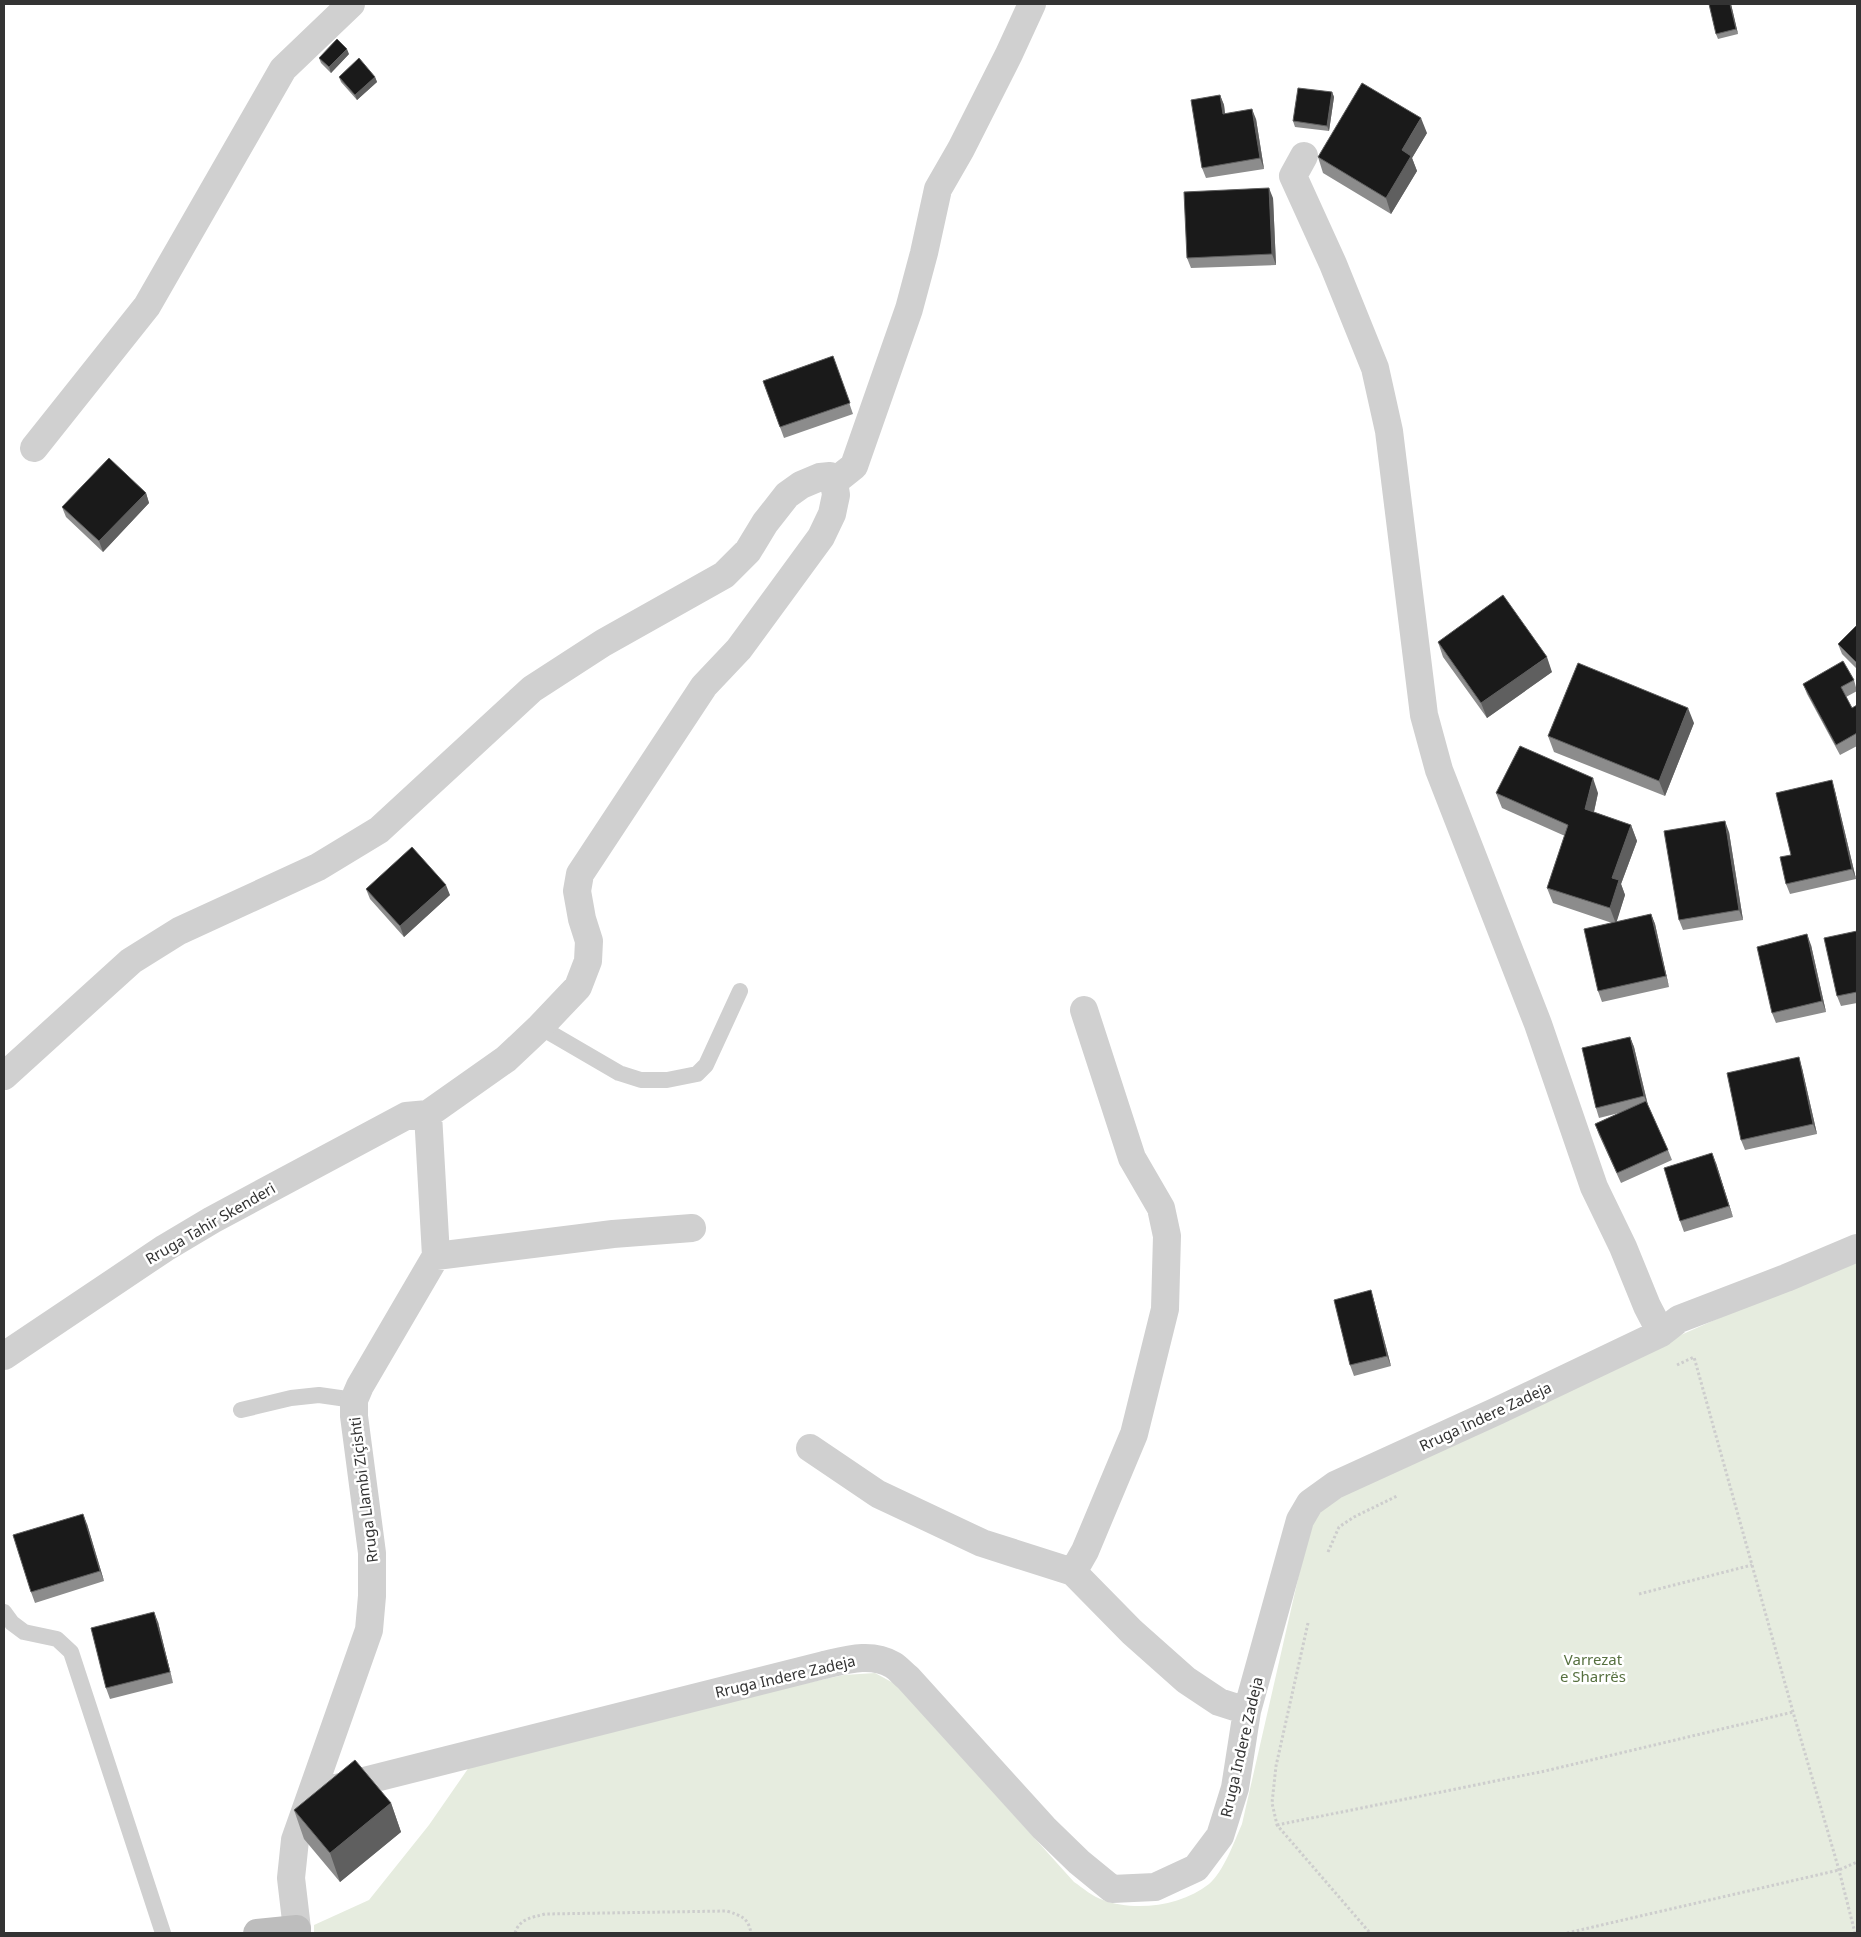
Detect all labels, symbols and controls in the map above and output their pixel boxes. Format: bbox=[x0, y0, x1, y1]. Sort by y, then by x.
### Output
street label: Rruga Tahir Skenderi bbox=[141, 1178, 279, 1268]
street label: Rruga Indere Zadeja bbox=[1416, 1377, 1554, 1455]
street label: Rruga Llambi Ziçishti bbox=[344, 1416, 382, 1564]
park label: Varrezat e Sharrës bbox=[1560, 1649, 1626, 1686]
street label: Rruga Indere Zadeja bbox=[713, 1650, 857, 1702]
street label: Rruga Indere Zadeja bbox=[1215, 1675, 1267, 1819]

